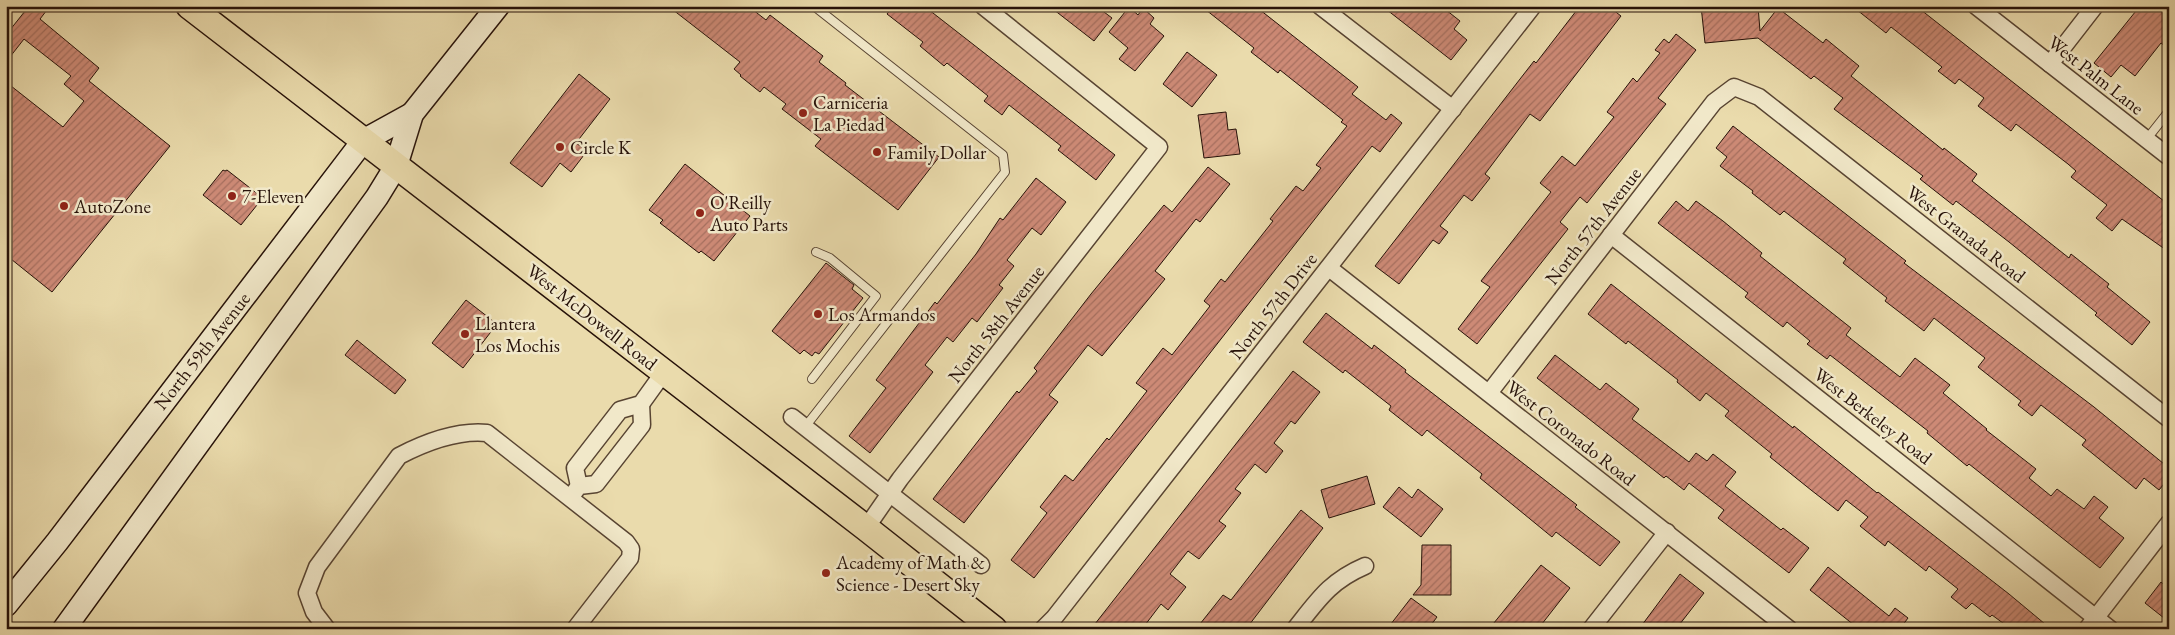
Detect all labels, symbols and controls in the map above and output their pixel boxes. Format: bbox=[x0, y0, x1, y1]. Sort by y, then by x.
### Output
street label: West Palm Lane bbox=[2043, 30, 2149, 120]
place label: Carniceria La Piedad bbox=[813, 90, 889, 137]
marker: Carniceria La Piedad bbox=[797, 107, 809, 119]
place label: Circle K bbox=[570, 135, 632, 160]
place label: Family Dollar bbox=[887, 140, 987, 165]
marker: Circle K bbox=[554, 141, 566, 153]
marker: Family Dollar bbox=[871, 146, 883, 158]
street label: North 57th Avenue bbox=[1539, 162, 1647, 290]
street label: West Granada Road bbox=[1901, 180, 2031, 289]
place label: 7-Eleven bbox=[242, 184, 304, 209]
marker: 7-Eleven bbox=[226, 190, 238, 202]
place label: O'Reilly Auto Parts bbox=[709, 190, 788, 237]
place label: AutoZone bbox=[73, 194, 151, 219]
marker: AutoZone bbox=[58, 200, 70, 212]
marker: O'Reilly Auto Parts bbox=[694, 207, 706, 219]
street label: North 57th Drive bbox=[1224, 248, 1322, 364]
street label: West McDowell Road bbox=[522, 258, 663, 376]
street label: North 58th Avenue bbox=[942, 260, 1050, 388]
street label: North 59th Avenue bbox=[148, 287, 256, 415]
place label: Los Armandos bbox=[828, 302, 935, 327]
marker: Los Armandos bbox=[812, 308, 824, 320]
place label: Llantera Los Mochis bbox=[475, 311, 560, 358]
marker: Llantera Los Mochis bbox=[459, 328, 471, 340]
street label: West Berkeley Road bbox=[1809, 362, 1938, 470]
street label: West Coronado Road bbox=[1501, 375, 1641, 492]
place label: Academy of Math & Science - Desert Sky bbox=[835, 550, 985, 597]
marker: Academy of Math & Science - Desert Sky bbox=[820, 567, 832, 579]

